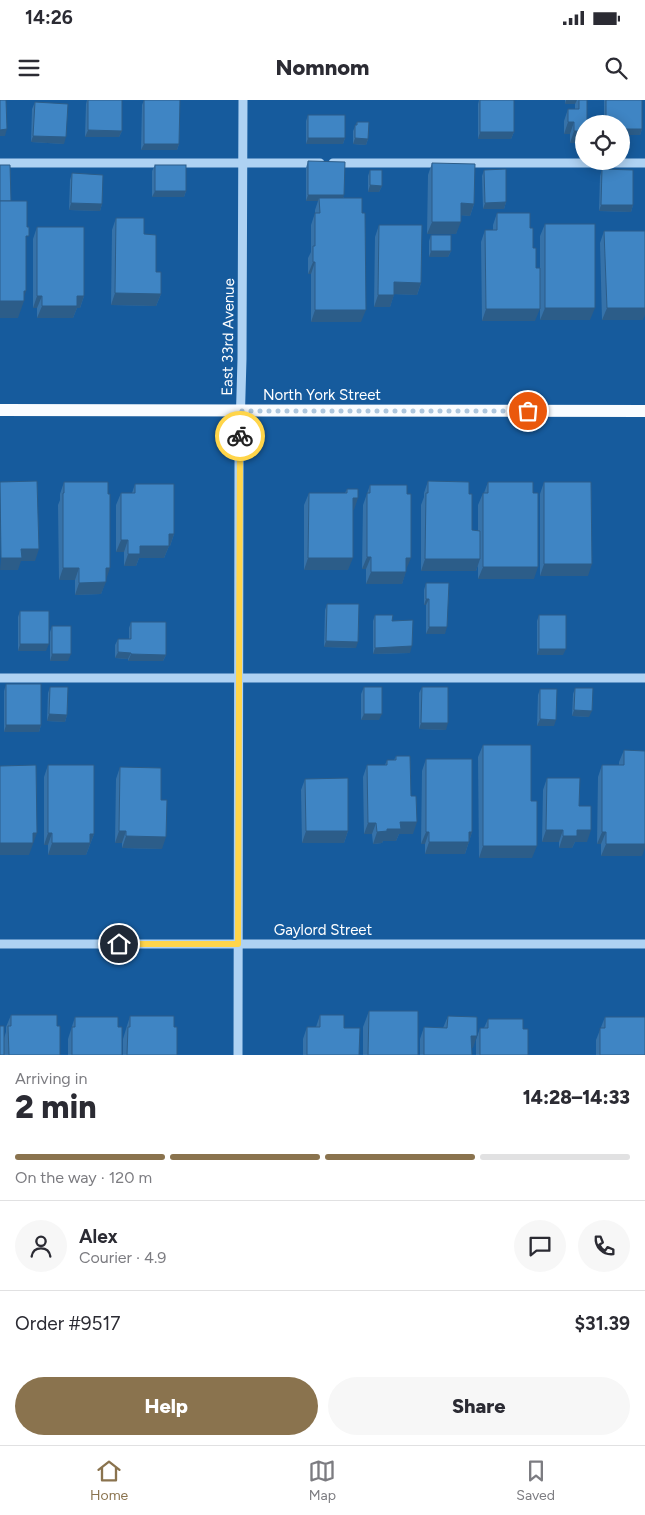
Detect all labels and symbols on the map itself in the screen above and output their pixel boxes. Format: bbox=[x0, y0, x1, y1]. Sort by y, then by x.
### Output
street label: East 33rd Avenue bbox=[218, 278, 238, 396]
street label: North York Street bbox=[263, 386, 381, 404]
pin bbox=[507, 390, 549, 432]
courier bbox=[215, 411, 265, 461]
street label: Gaylord Street bbox=[274, 921, 373, 939]
pin bbox=[98, 923, 140, 965]

